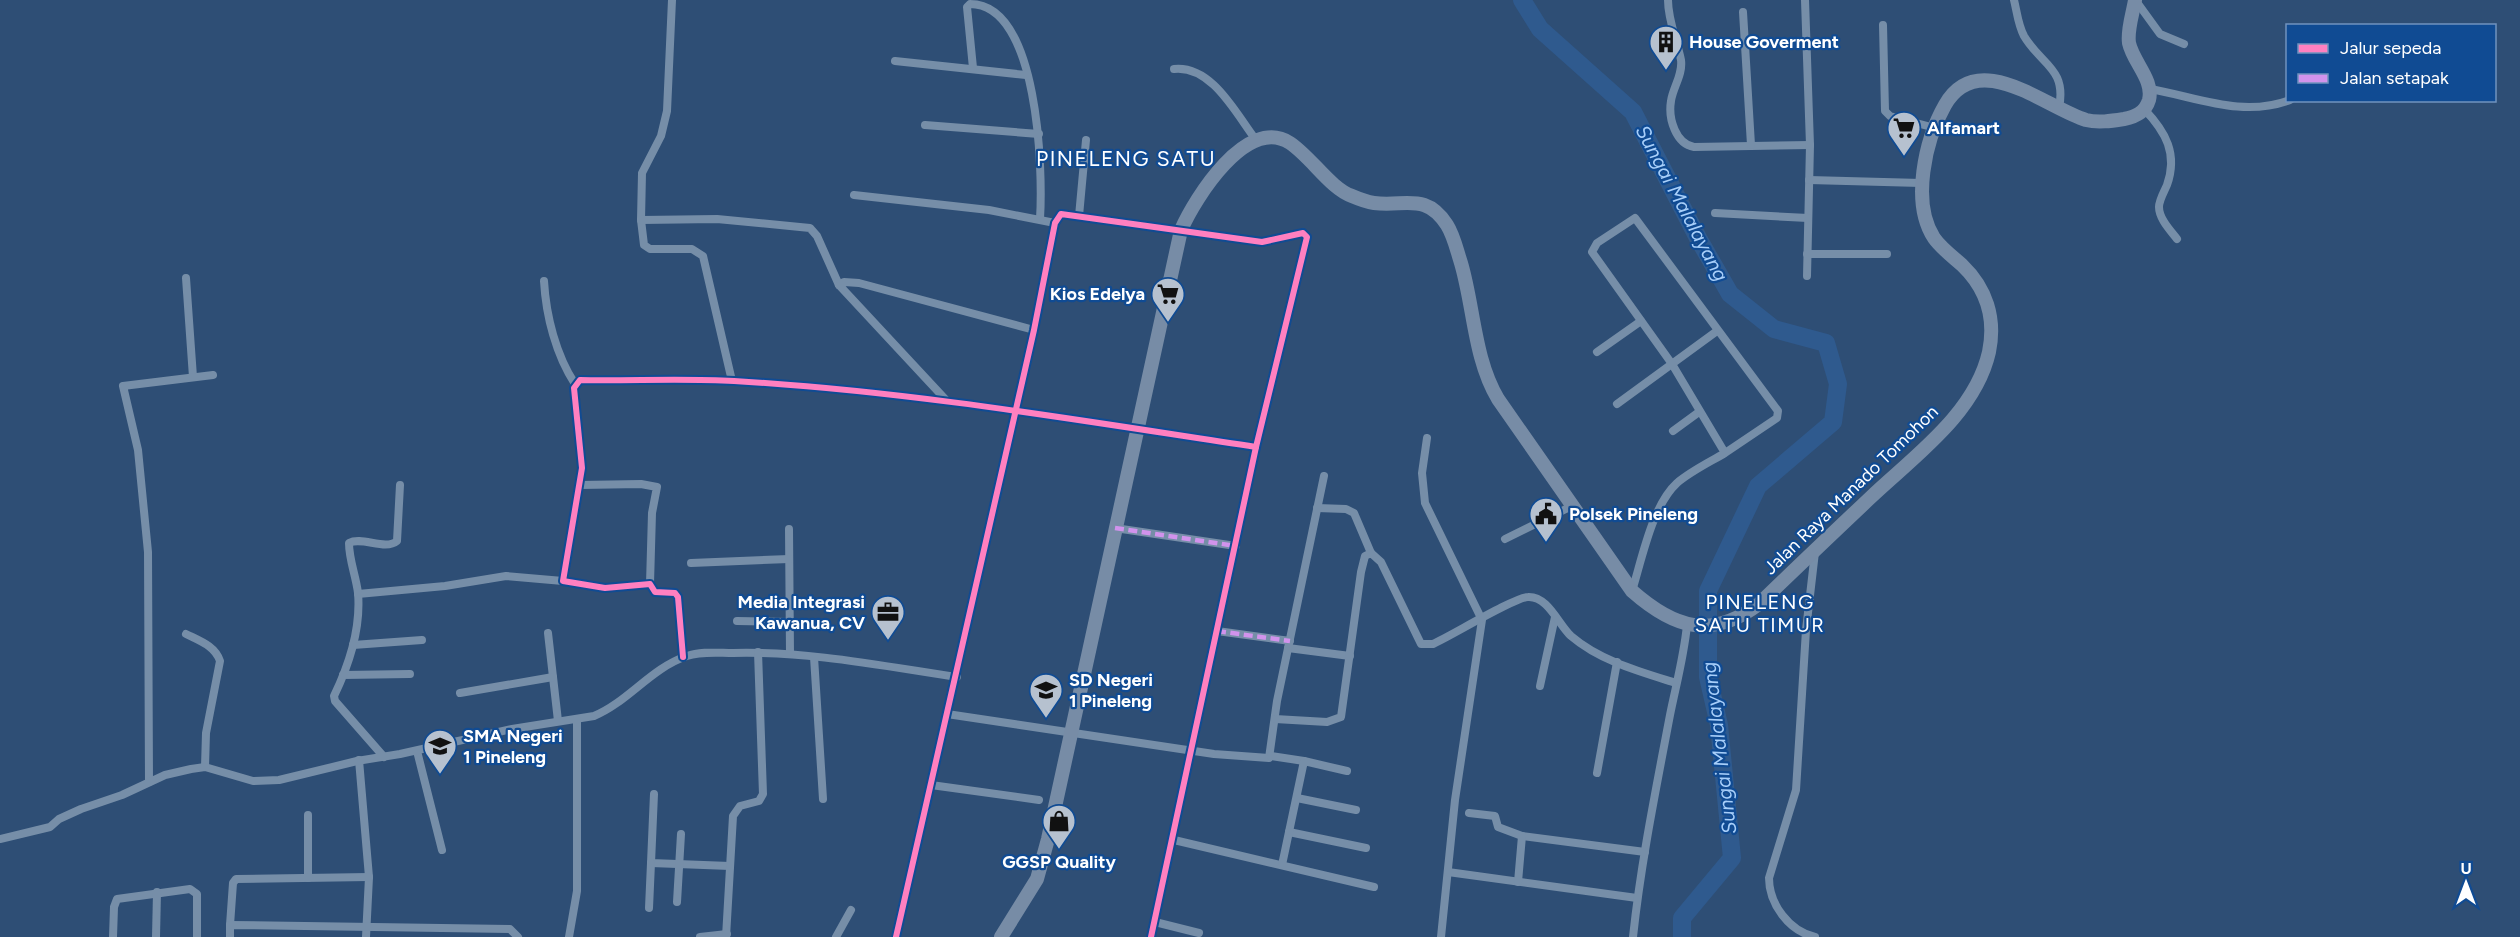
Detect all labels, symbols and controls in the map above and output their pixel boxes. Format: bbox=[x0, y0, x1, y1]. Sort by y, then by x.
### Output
building icon: House Goverment bbox=[1648, 24, 1684, 71]
legend bbox=[2286, 24, 2496, 102]
place label: House Goverment bbox=[1689, 31, 1839, 53]
text: Jalur sepeda bbox=[2340, 37, 2441, 59]
text: Jalan setapak bbox=[2340, 67, 2449, 89]
supermarket icon: Alfamart bbox=[1886, 110, 1922, 157]
place label: Alfamart bbox=[1927, 117, 2000, 139]
water label: Sungai Malalayang bbox=[1631, 121, 1733, 286]
district label: PINELENG SATU bbox=[1036, 146, 1216, 171]
supermarket icon: Kios Edelya bbox=[1150, 276, 1186, 323]
place label: Kios Edelya bbox=[1050, 283, 1145, 305]
street label: Jalan Raya Manado Tomohon bbox=[1759, 401, 1943, 579]
public building icon: Polsek Pineleng bbox=[1528, 496, 1564, 543]
place label: Polsek Pineleng bbox=[1569, 503, 1698, 525]
district label: PINELENG SATU TIMUR bbox=[1695, 590, 1825, 637]
place label: Media Integrasi Kawanua, CV bbox=[737, 591, 865, 634]
office icon: Media Integrasi Kawanua, CV bbox=[870, 594, 906, 641]
water label: Sungai Malalayang bbox=[1696, 660, 1741, 836]
place label: SD Negeri 1 Pineleng bbox=[1069, 669, 1153, 712]
school or university icon: SD Negeri 1 Pineleng bbox=[1028, 672, 1064, 719]
place label: SMA Negeri 1 Pineleng bbox=[463, 725, 563, 768]
school or university icon: SMA Negeri 1 Pineleng bbox=[422, 728, 458, 775]
shop icon: GGSP Quality bbox=[1041, 803, 1077, 850]
place label: GGSP Quality bbox=[1002, 851, 1116, 873]
north arrow bbox=[2436, 853, 2496, 913]
text: U bbox=[2460, 859, 2472, 878]

